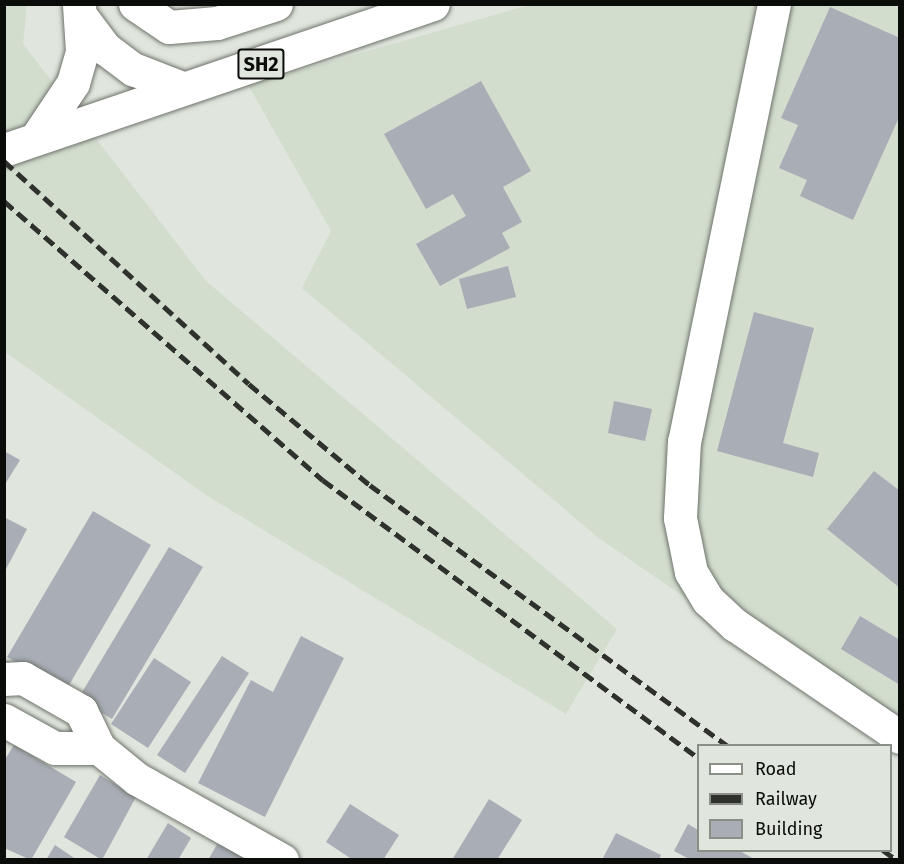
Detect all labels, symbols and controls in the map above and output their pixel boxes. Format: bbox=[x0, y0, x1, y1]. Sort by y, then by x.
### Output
road number: SH2 bbox=[237, 47, 285, 81]
legend bbox=[697, 744, 892, 852]
text: Road bbox=[755, 758, 797, 780]
text: Railway bbox=[755, 788, 817, 810]
text: Building bbox=[755, 818, 822, 840]

